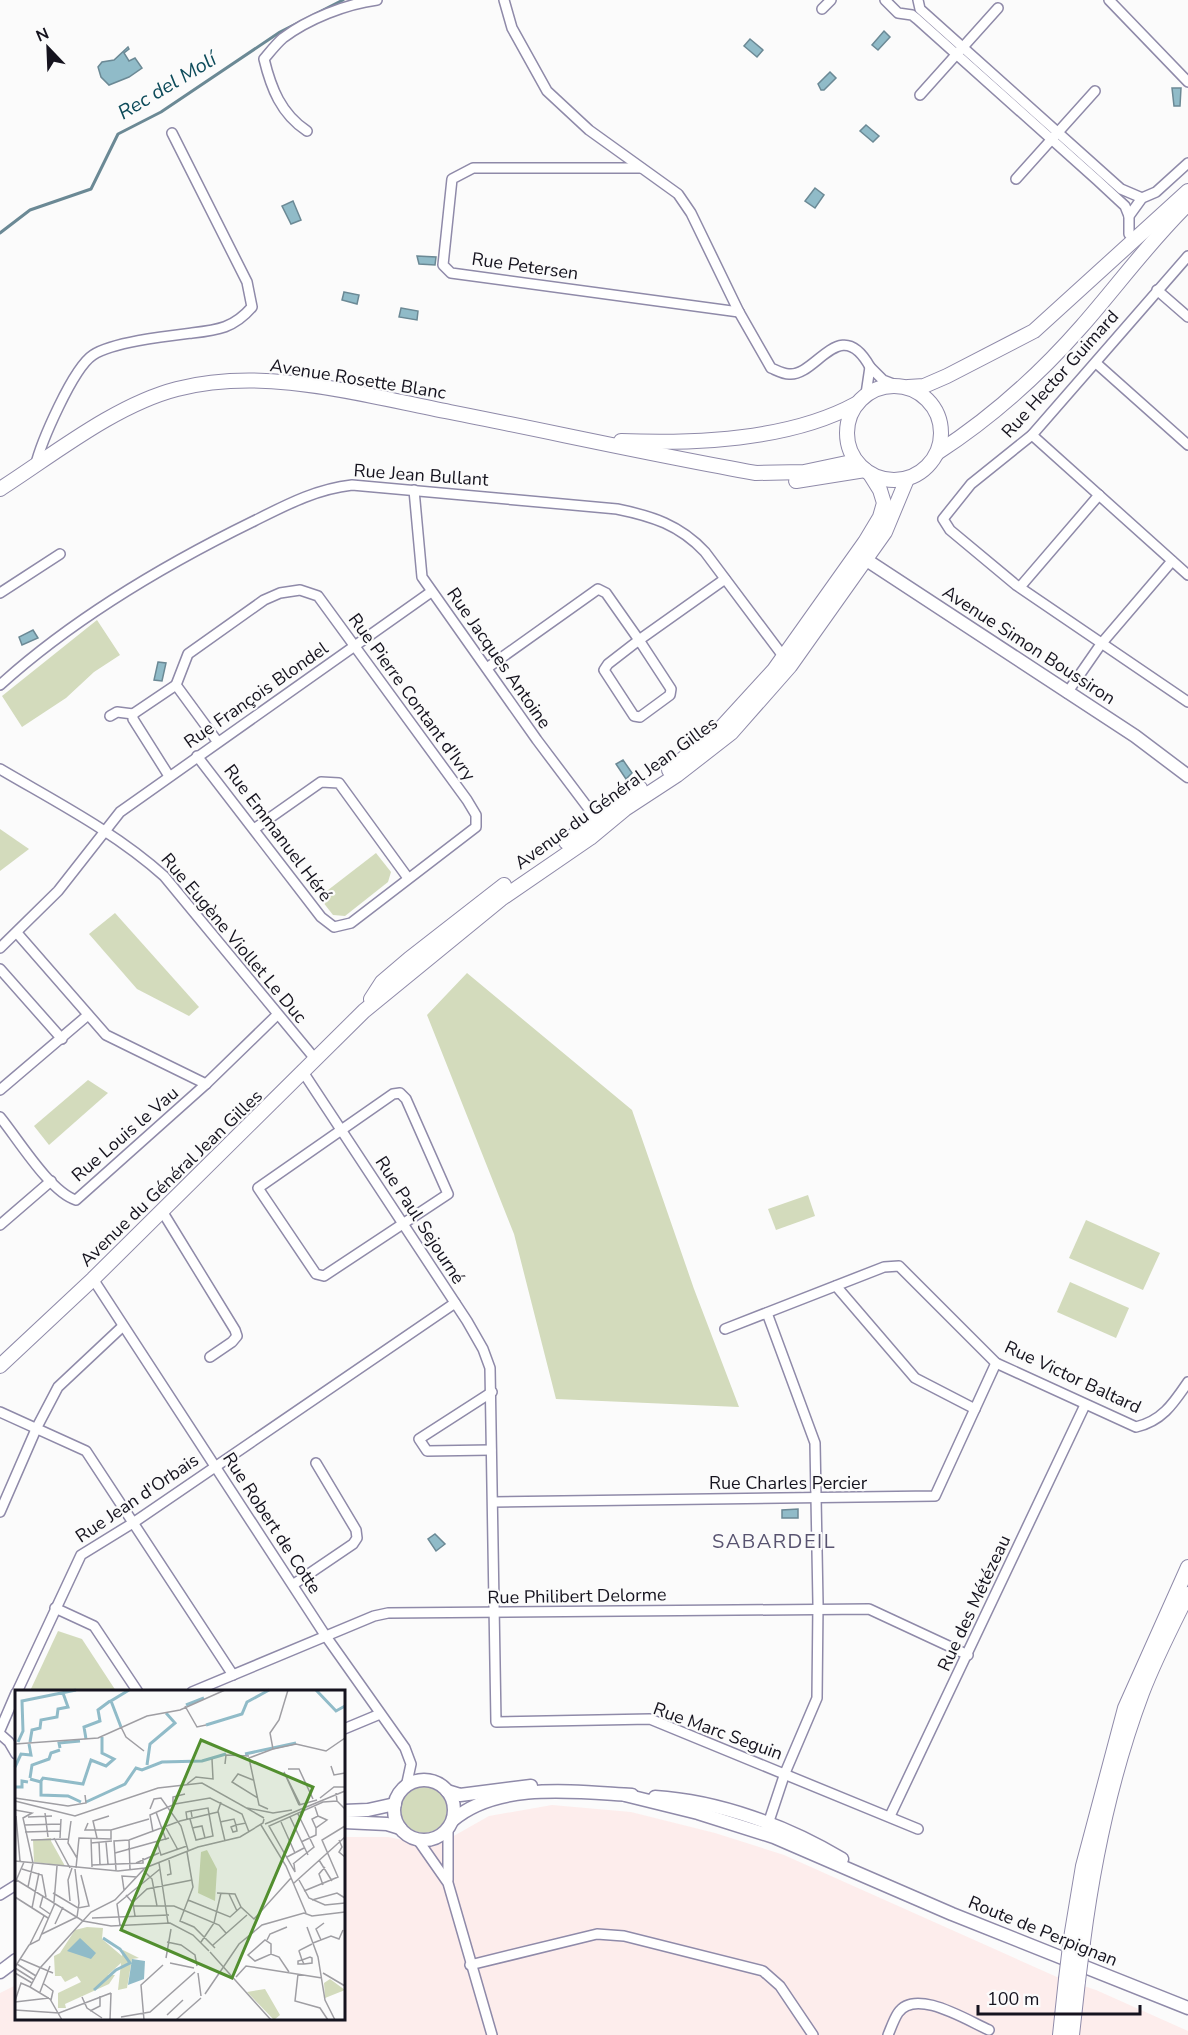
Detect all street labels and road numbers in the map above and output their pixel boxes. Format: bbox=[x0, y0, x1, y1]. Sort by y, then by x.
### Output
street label: Rue Petersen bbox=[470, 247, 580, 285]
street label: Rue Hector Guimard bbox=[996, 305, 1124, 443]
street label: Avenue Rosette Blanc bbox=[268, 353, 448, 405]
street label: Rue Jean Bullant bbox=[353, 458, 490, 492]
street label: Avenue Simon Boussiron bbox=[938, 580, 1120, 710]
street label: Rue Jacques Antoine bbox=[441, 583, 557, 733]
street label: Rue Pierre Contant d'Ivry bbox=[343, 608, 481, 786]
street label: Rue François Blondel bbox=[179, 636, 333, 754]
street label: Avenue du Général Jean Gilles bbox=[510, 711, 722, 875]
street label: Rue Emmanuel Héré bbox=[218, 759, 338, 907]
street label: Rue Eugène Viollet Le Duc bbox=[156, 848, 312, 1028]
street label: Rue Louis le Vau bbox=[67, 1081, 183, 1187]
street label: Avenue du Général Jean Gilles bbox=[74, 1084, 268, 1272]
street label: Rue Paul Sejourné bbox=[370, 1151, 470, 1289]
street label: Rue Victor Baltard bbox=[1001, 1335, 1145, 1419]
street label: Rue Jean d'Orbais bbox=[71, 1448, 203, 1548]
street label: Rue Robert de Cotte bbox=[217, 1448, 327, 1598]
street label: Rue Charles Percier bbox=[709, 1471, 868, 1495]
street label: Rue des Métézeau bbox=[932, 1531, 1016, 1675]
street label: Rue Philibert Delorme bbox=[487, 1582, 667, 1610]
street label: Rue Marc Seguin bbox=[650, 1696, 786, 1766]
street label: Route de Perpignan bbox=[965, 1890, 1121, 1972]

